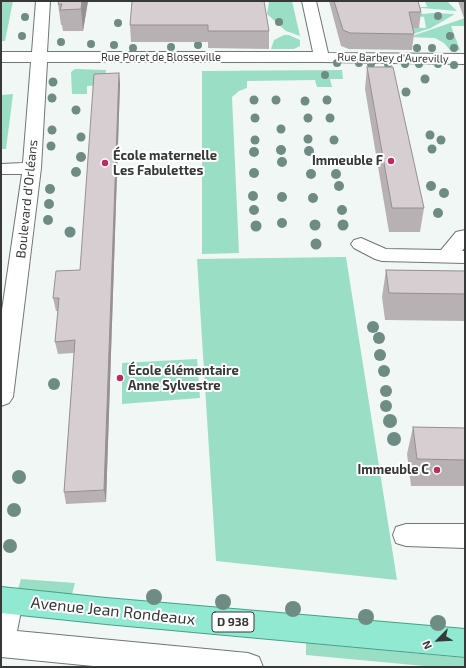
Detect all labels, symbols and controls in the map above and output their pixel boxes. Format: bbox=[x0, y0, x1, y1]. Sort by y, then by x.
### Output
street label: Rue Poret de Blosseville bbox=[101, 50, 221, 64]
street label: Rue Barbey d'Aurevilly bbox=[337, 50, 449, 66]
street label: Boulevard d'Orléans bbox=[13, 139, 41, 259]
place label: École maternelle Les Fabulettes bbox=[113, 148, 217, 179]
place label: Immeuble F bbox=[312, 153, 383, 169]
marker: Immeuble F bbox=[386, 156, 396, 166]
marker: École maternelle Les Fabulettes bbox=[100, 158, 110, 168]
place label: École élémentaire Anne Sylvestre bbox=[128, 363, 239, 394]
marker: École élémentaire Anne Sylvestre bbox=[115, 373, 125, 383]
place label: Immeuble C bbox=[357, 462, 429, 478]
marker: Immeuble C bbox=[432, 465, 442, 475]
street label: Avenue Jean Rondeaux bbox=[30, 593, 196, 629]
road number: D 938 bbox=[212, 612, 254, 632]
north arrow bbox=[418, 620, 458, 660]
text: N bbox=[419, 639, 434, 651]

